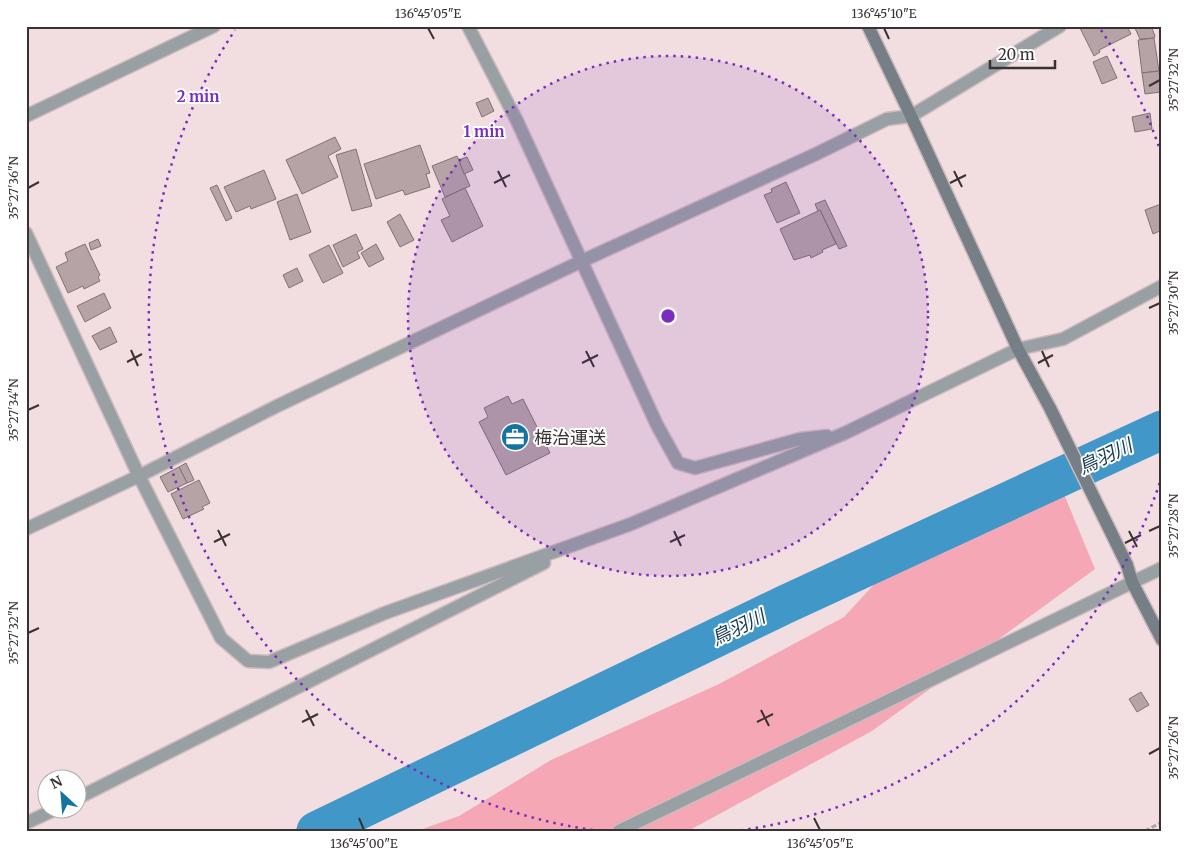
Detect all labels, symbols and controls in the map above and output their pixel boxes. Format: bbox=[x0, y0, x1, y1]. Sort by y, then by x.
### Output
text: 136°45'05"E bbox=[395, 6, 461, 21]
text: 136°45'10"E bbox=[852, 6, 917, 21]
scale bar bbox=[990, 38, 1056, 70]
text: 20 m bbox=[998, 45, 1035, 64]
text: 35°27'32"N bbox=[1166, 47, 1181, 112]
text: 2 min bbox=[177, 87, 219, 106]
text: 1 min bbox=[464, 122, 504, 141]
text: 35°27'36"N bbox=[6, 155, 21, 220]
text: 35°27'30"N bbox=[1166, 270, 1181, 335]
centre of rings bbox=[659, 307, 677, 325]
text: 35°27'34"N bbox=[6, 378, 21, 442]
office icon: 梅治運送 bbox=[500, 422, 530, 452]
place label: 梅治運送 bbox=[534, 426, 606, 449]
water label: 鳥羽川 bbox=[1074, 432, 1138, 479]
text: 35°27'28"N bbox=[1166, 493, 1181, 558]
text: 35°27'32"N bbox=[6, 600, 21, 665]
water label: 鳥羽川 bbox=[707, 603, 771, 650]
text: 35°27'26"N bbox=[1166, 715, 1181, 780]
north arrow bbox=[38, 770, 88, 820]
text: N bbox=[47, 772, 65, 793]
text: 136°45'00"E bbox=[330, 836, 398, 851]
text: 136°45'05"E bbox=[787, 836, 853, 851]

